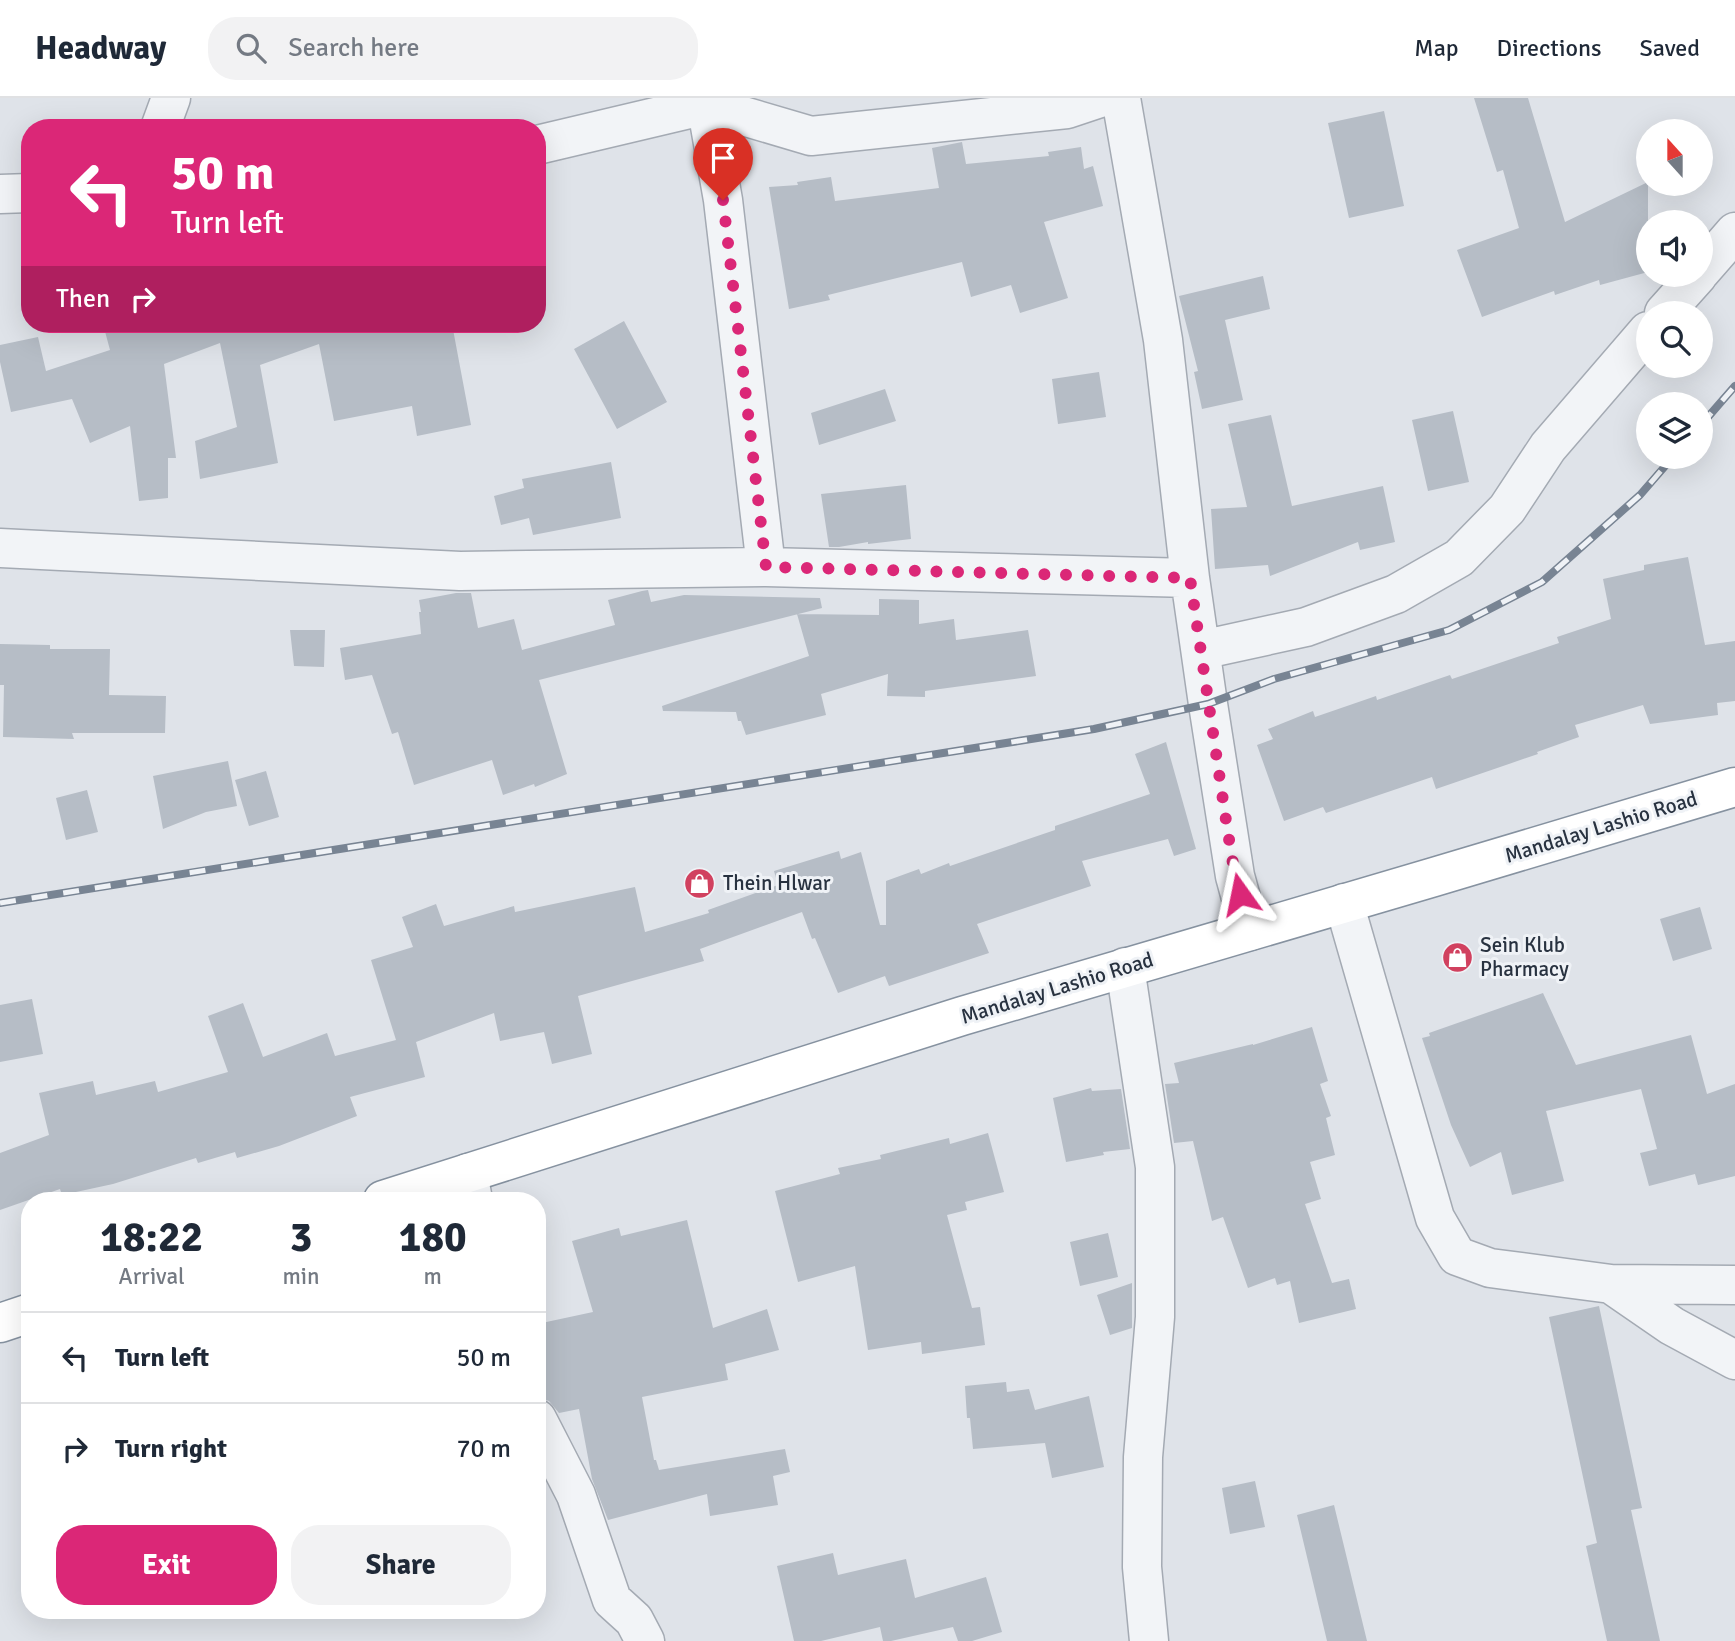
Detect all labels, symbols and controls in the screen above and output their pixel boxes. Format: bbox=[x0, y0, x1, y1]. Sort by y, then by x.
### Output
search box bbox=[208, 17, 698, 80]
text: Headway bbox=[35, 28, 166, 69]
icon: search bbox=[232, 29, 270, 67]
text: Search here bbox=[288, 32, 419, 64]
text: Map bbox=[1414, 33, 1459, 63]
text: Directions bbox=[1497, 33, 1602, 63]
text: Saved bbox=[1640, 33, 1700, 63]
north arrow bbox=[1636, 119, 1713, 196]
map controls bbox=[1636, 119, 1713, 469]
pin bbox=[693, 128, 753, 200]
icon: arrive bbox=[704, 139, 742, 177]
text: 50 m bbox=[171, 143, 274, 203]
icon: left bbox=[56, 147, 147, 238]
text: Turn left bbox=[171, 203, 284, 242]
button: sound bbox=[1636, 210, 1713, 287]
icon: right bbox=[124, 280, 162, 318]
text: Then bbox=[56, 283, 110, 315]
button: search bbox=[1636, 301, 1713, 378]
button: layers bbox=[1636, 392, 1713, 469]
street label: Mandalay Lashio Road bbox=[1502, 785, 1700, 869]
position arrow bbox=[1203, 857, 1277, 931]
shop icon: Thein Hlwar bbox=[683, 866, 717, 900]
place label: Thein Hlwar bbox=[723, 870, 831, 896]
place label: Sein Klub Pharmacy bbox=[1480, 932, 1569, 982]
shop icon: Sein Klub Pharmacy bbox=[1440, 940, 1474, 974]
street label: Mandalay Lashio Road bbox=[958, 946, 1156, 1030]
text: 18:22 bbox=[100, 1212, 203, 1263]
text: 3 bbox=[290, 1212, 312, 1263]
text: 180 bbox=[399, 1212, 467, 1263]
text: Arrival bbox=[119, 1262, 185, 1291]
text: min bbox=[282, 1262, 320, 1291]
text: m bbox=[424, 1262, 442, 1291]
icon: left bbox=[56, 1339, 94, 1377]
text: Turn left bbox=[115, 1342, 209, 1374]
text: 50 m bbox=[456, 1342, 511, 1374]
icon: right bbox=[56, 1430, 94, 1468]
text: Turn right bbox=[115, 1433, 227, 1465]
text: 70 m bbox=[456, 1433, 511, 1465]
button: Exit bbox=[56, 1525, 277, 1605]
button: Share bbox=[291, 1525, 511, 1605]

